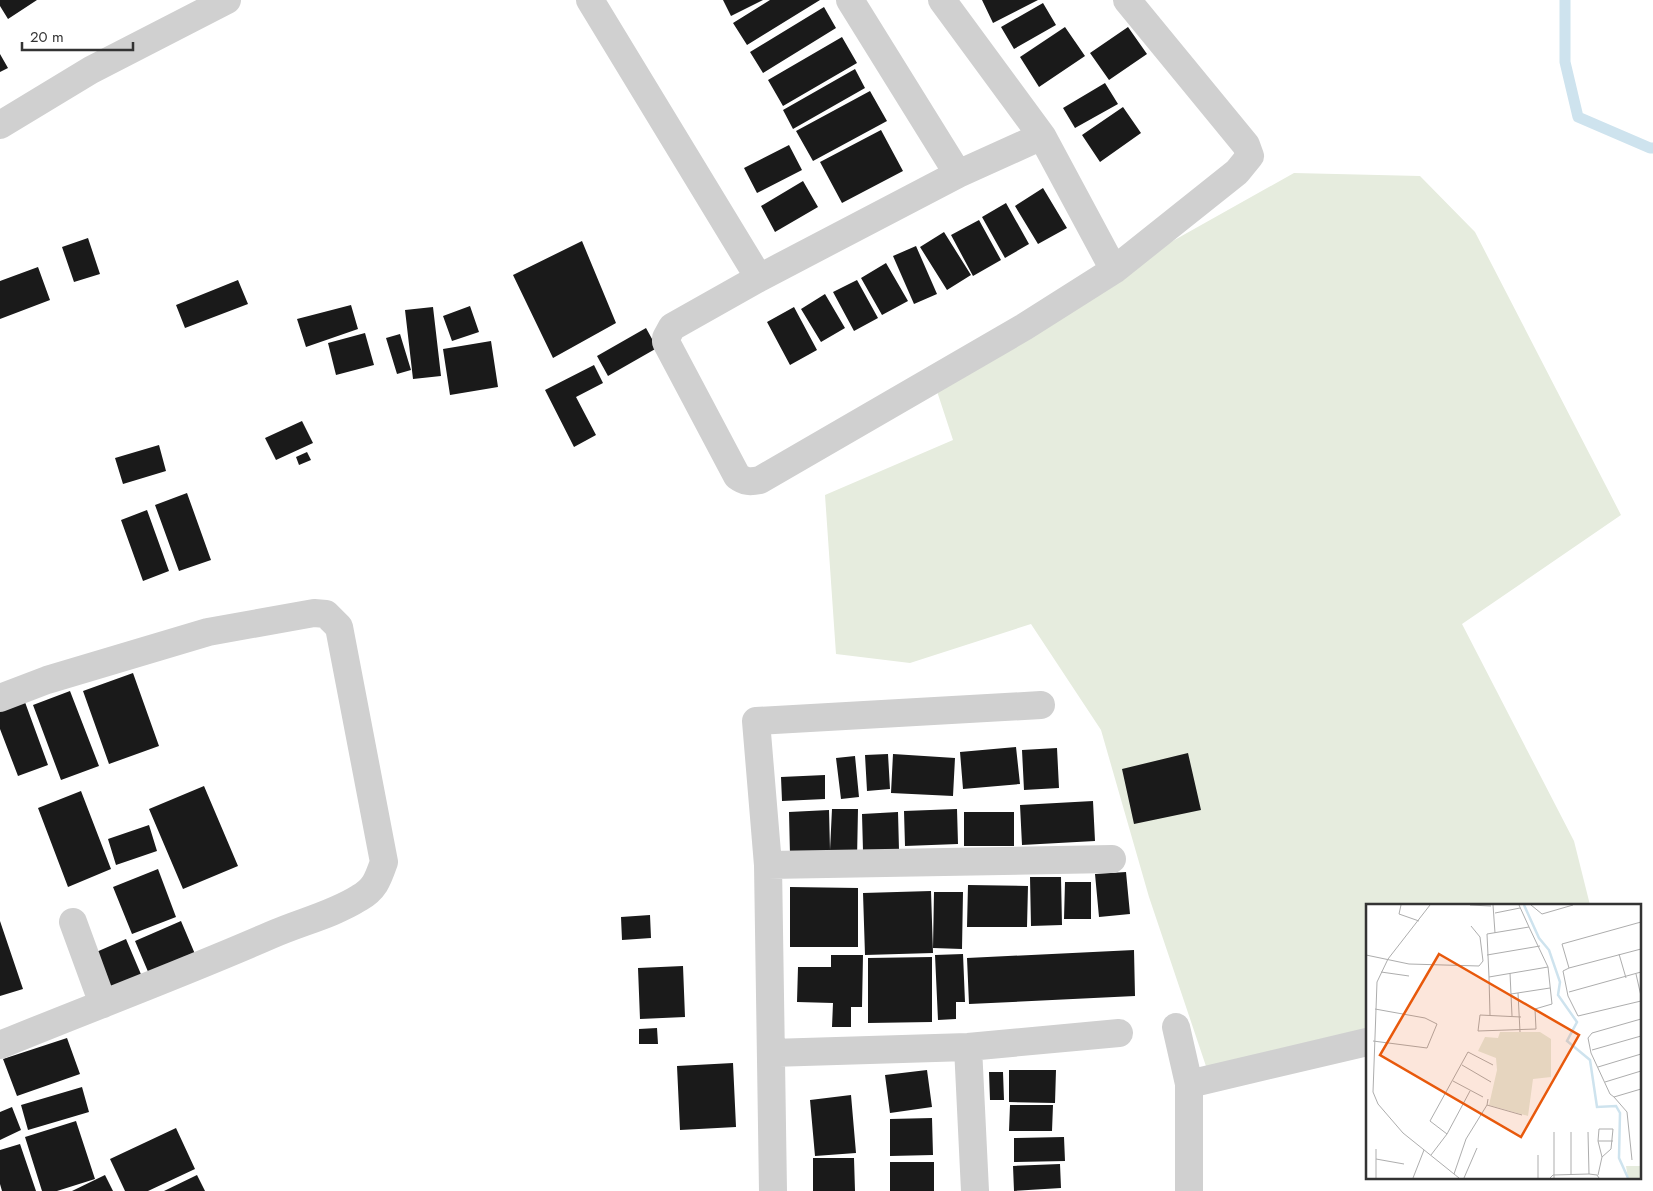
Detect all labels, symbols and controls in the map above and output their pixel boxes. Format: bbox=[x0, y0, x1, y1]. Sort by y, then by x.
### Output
scale bar bbox=[22, 20, 134, 52]
text: 20 m bbox=[30, 26, 64, 48]
inset map bbox=[1366, 904, 1640, 1178]

